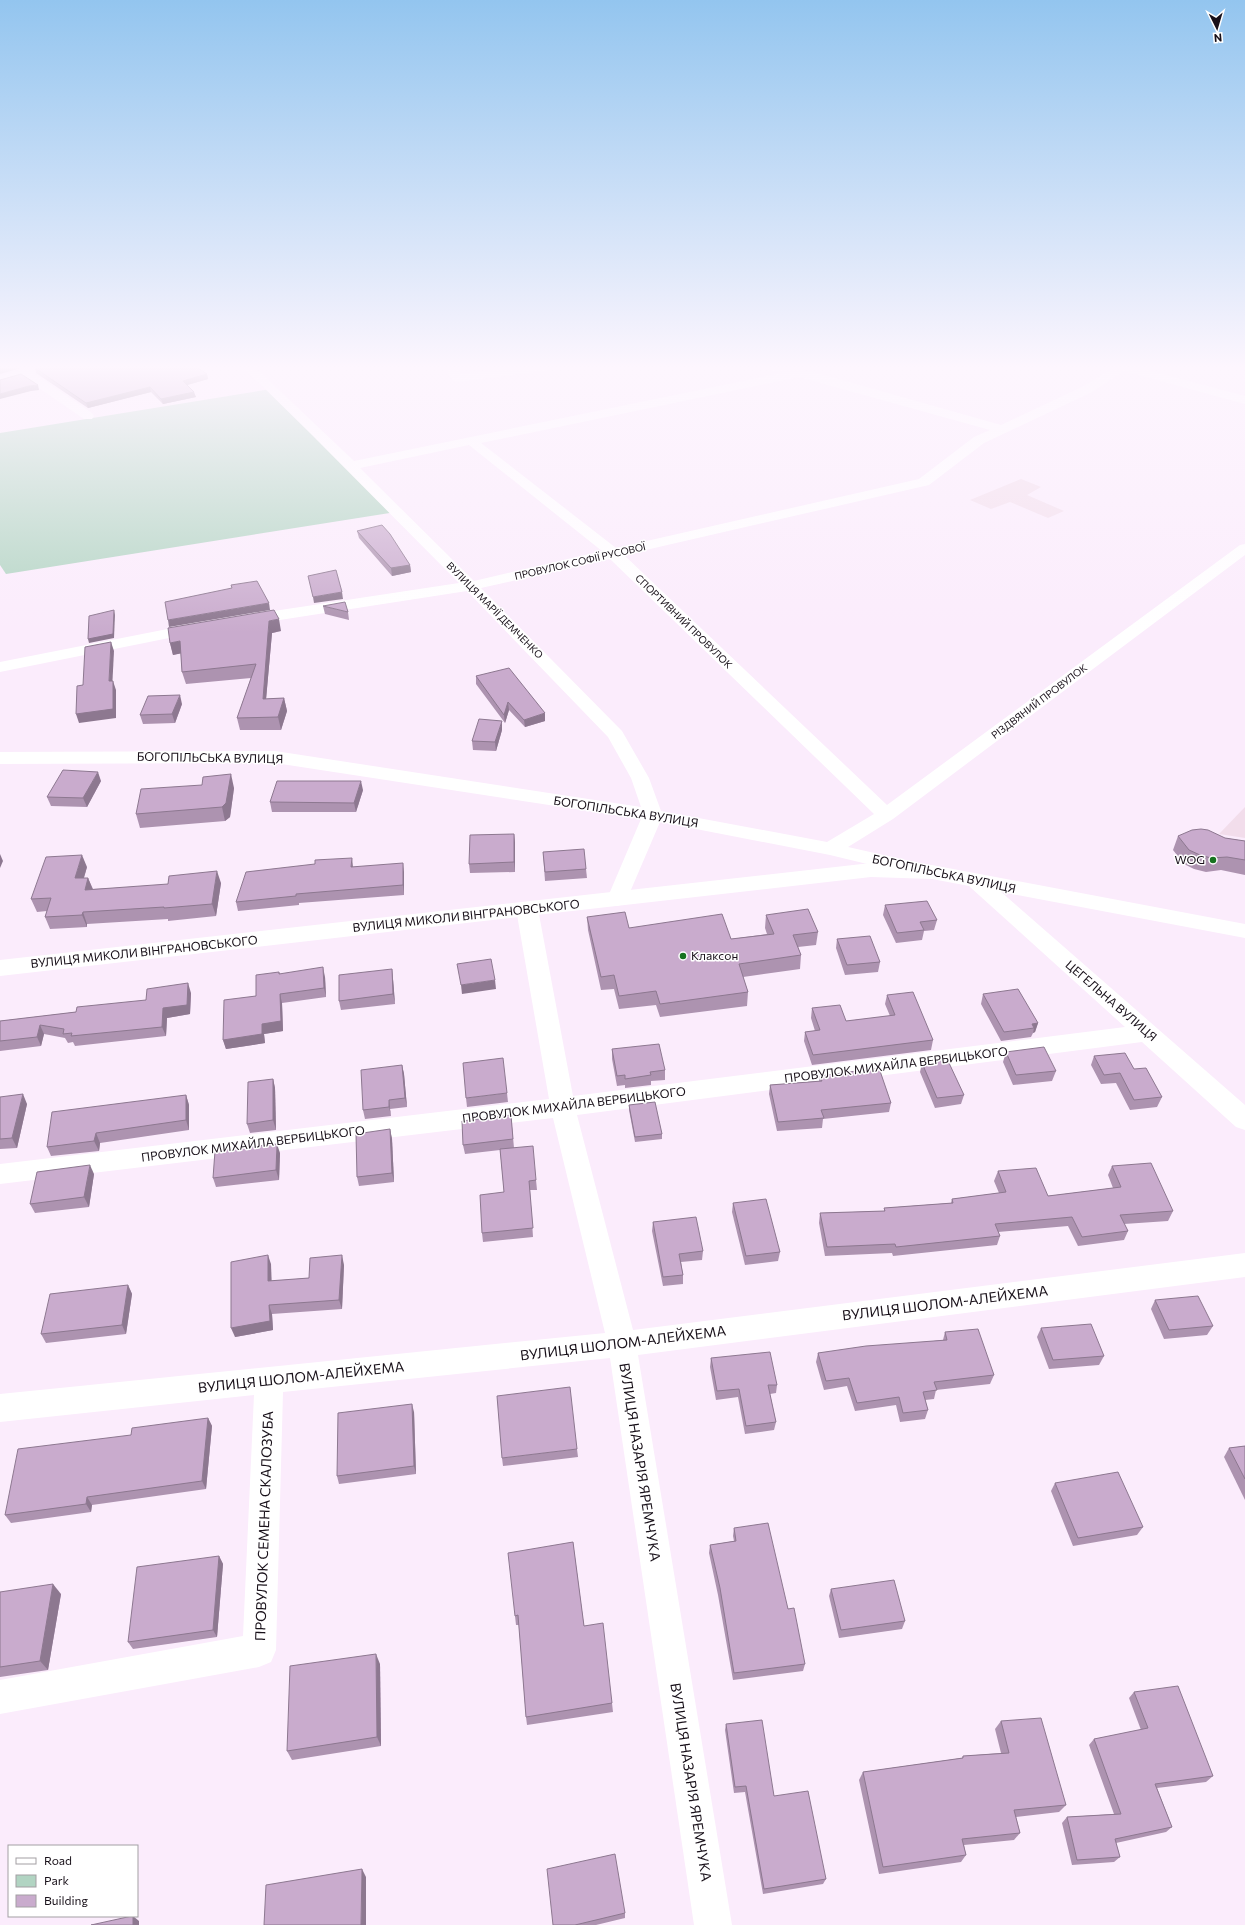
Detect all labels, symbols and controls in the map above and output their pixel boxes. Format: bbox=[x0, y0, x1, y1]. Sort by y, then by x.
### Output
north arrow bbox=[1197, 8, 1237, 48]
text: N bbox=[1213, 32, 1223, 45]
street label: ПРОВУЛОК СОФІЇ РУСОВОЇ bbox=[513, 540, 647, 582]
street label: ВУЛИЦЯ МАРІЇ ДЕМЧЕНКО bbox=[444, 559, 546, 661]
street label: СПОРТИВНИЙ ПРОВУЛОК bbox=[633, 571, 735, 671]
street label: РІЗДВЯНИЙ ПРОВУЛОК bbox=[989, 661, 1089, 741]
street label: БОГОПІЛЬСЬКА ВУЛИЦЯ bbox=[137, 749, 283, 765]
street label: БОГОПІЛЬСЬКА ВУЛИЦЯ bbox=[553, 793, 700, 829]
street label: БОГОПІЛЬСЬКА ВУЛИЦЯ bbox=[871, 851, 1017, 895]
place label: WOG bbox=[1174, 852, 1205, 866]
marker: WOG bbox=[1208, 855, 1218, 865]
street label: ВУЛИЦЯ МИКОЛИ ВІНГРАНОВСЬКОГО bbox=[352, 896, 580, 934]
street label: ВУЛИЦЯ МИКОЛИ ВІНГРАНОВСЬКОГО bbox=[30, 932, 258, 970]
place label: Клаксон bbox=[691, 948, 738, 962]
marker: Клаксон bbox=[678, 951, 688, 961]
street label: ЦЕГЕЛЬНА ВУЛИЦЯ bbox=[1063, 957, 1160, 1044]
street label: ПРОВУЛОК МИХАЙЛА ВЕРБИЦЬКОГО bbox=[783, 1043, 1009, 1085]
street label: ПРОВУЛОК МИХАЙЛА ВЕРБИЦЬКОГО bbox=[461, 1083, 687, 1125]
street label: ПРОВУЛОК МИХАЙЛА ВЕРБИЦЬКОГО bbox=[140, 1122, 366, 1164]
street label: ВУЛИЦЯ ШОЛОМ-АЛЕЙХЕМА bbox=[841, 1281, 1049, 1324]
street label: ВУЛИЦЯ ШОЛОМ-АЛЕЙХЕМА bbox=[519, 1321, 727, 1364]
street label: ВУЛИЦЯ ШОЛОМ-АЛЕЙХЕМА bbox=[197, 1357, 405, 1396]
street label: ВУЛИЦЯ НАЗАРІЯ ЯРЕМЧУКА bbox=[616, 1361, 665, 1563]
street label: ПРОВУЛОК СЕМЕНА СКАЛОЗУБА bbox=[251, 1410, 276, 1641]
street label: ВУЛИЦЯ НАЗАРІЯ ЯРЕМЧУКА bbox=[667, 1681, 716, 1883]
legend bbox=[8, 1845, 138, 1917]
text: Road bbox=[44, 1853, 72, 1867]
text: Park bbox=[44, 1873, 70, 1887]
text: Building bbox=[44, 1893, 88, 1907]

